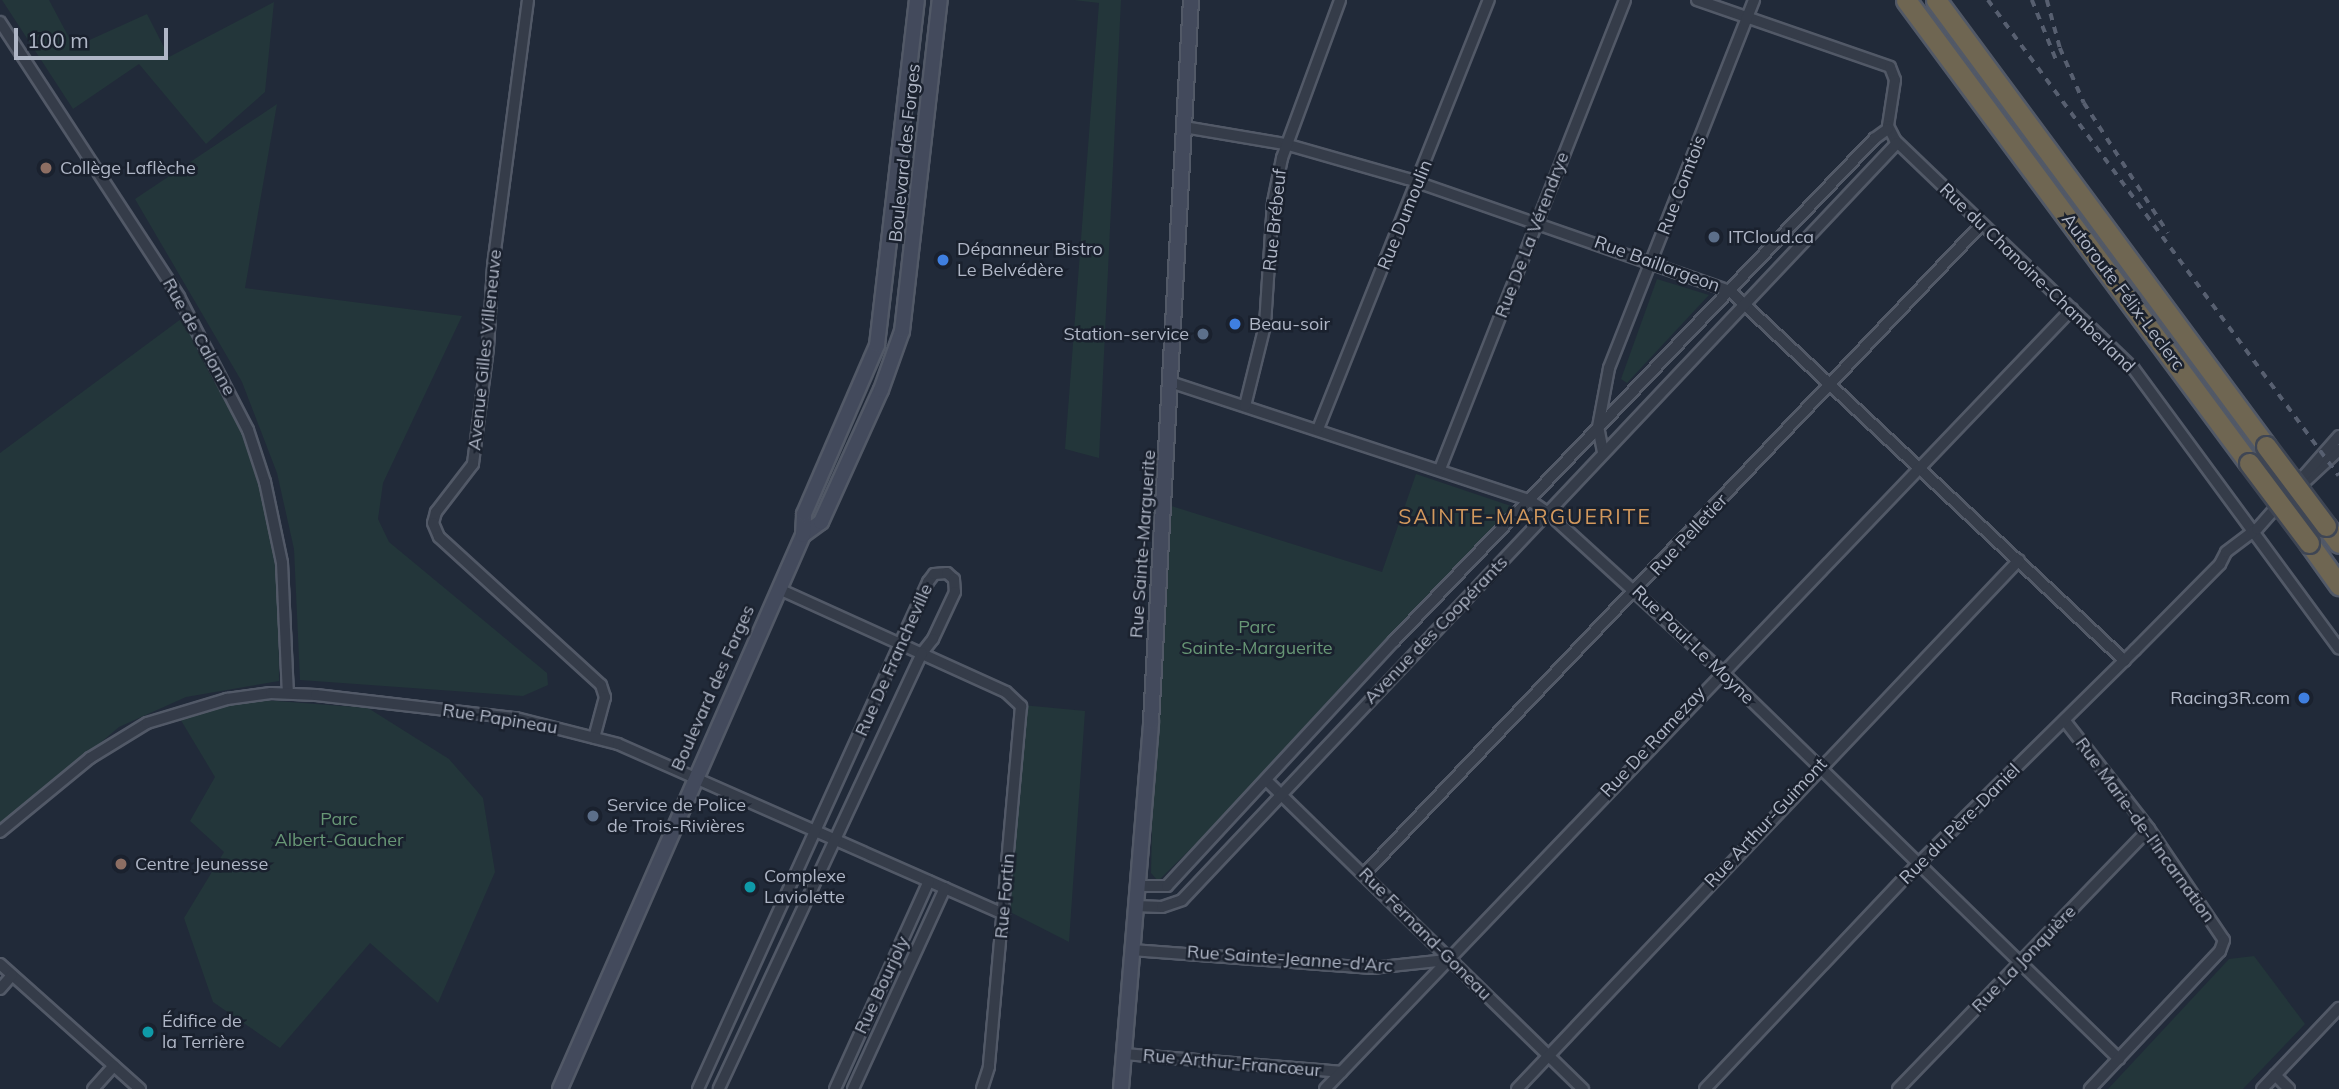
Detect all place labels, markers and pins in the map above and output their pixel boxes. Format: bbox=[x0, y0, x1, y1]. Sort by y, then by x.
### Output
place label: Collège Laflèche bbox=[60, 157, 196, 179]
marker: Collège Laflèche bbox=[38, 160, 54, 176]
place label: ITCloud.ca bbox=[1728, 226, 1814, 248]
marker: ITCloud.ca bbox=[1706, 229, 1722, 245]
place label: Dépanneur Bistro Le Belvédère bbox=[957, 239, 1103, 282]
marker: Dépanneur Bistro Le Belvédère bbox=[935, 252, 951, 268]
place label: Beau-soir bbox=[1249, 313, 1330, 335]
marker: Beau-soir bbox=[1227, 316, 1243, 332]
place label: Station-service bbox=[1063, 323, 1189, 345]
marker: Station-service bbox=[1195, 326, 1211, 342]
place label: Racing3R.com bbox=[2170, 687, 2290, 709]
marker: Racing3R.com bbox=[2296, 690, 2312, 706]
place label: Service de Police de Trois-Rivières bbox=[607, 795, 746, 838]
marker: Service de Police de Trois-Rivières bbox=[585, 808, 601, 824]
place label: Centre Jeunesse bbox=[135, 853, 268, 875]
marker: Centre Jeunesse bbox=[113, 856, 129, 872]
place label: Complexe Laviolette bbox=[764, 866, 846, 908]
marker: Complexe Laviolette bbox=[742, 879, 758, 895]
place label: Édifice de la Terrière bbox=[162, 1011, 244, 1054]
marker: Édifice de la Terrière bbox=[140, 1024, 156, 1040]

